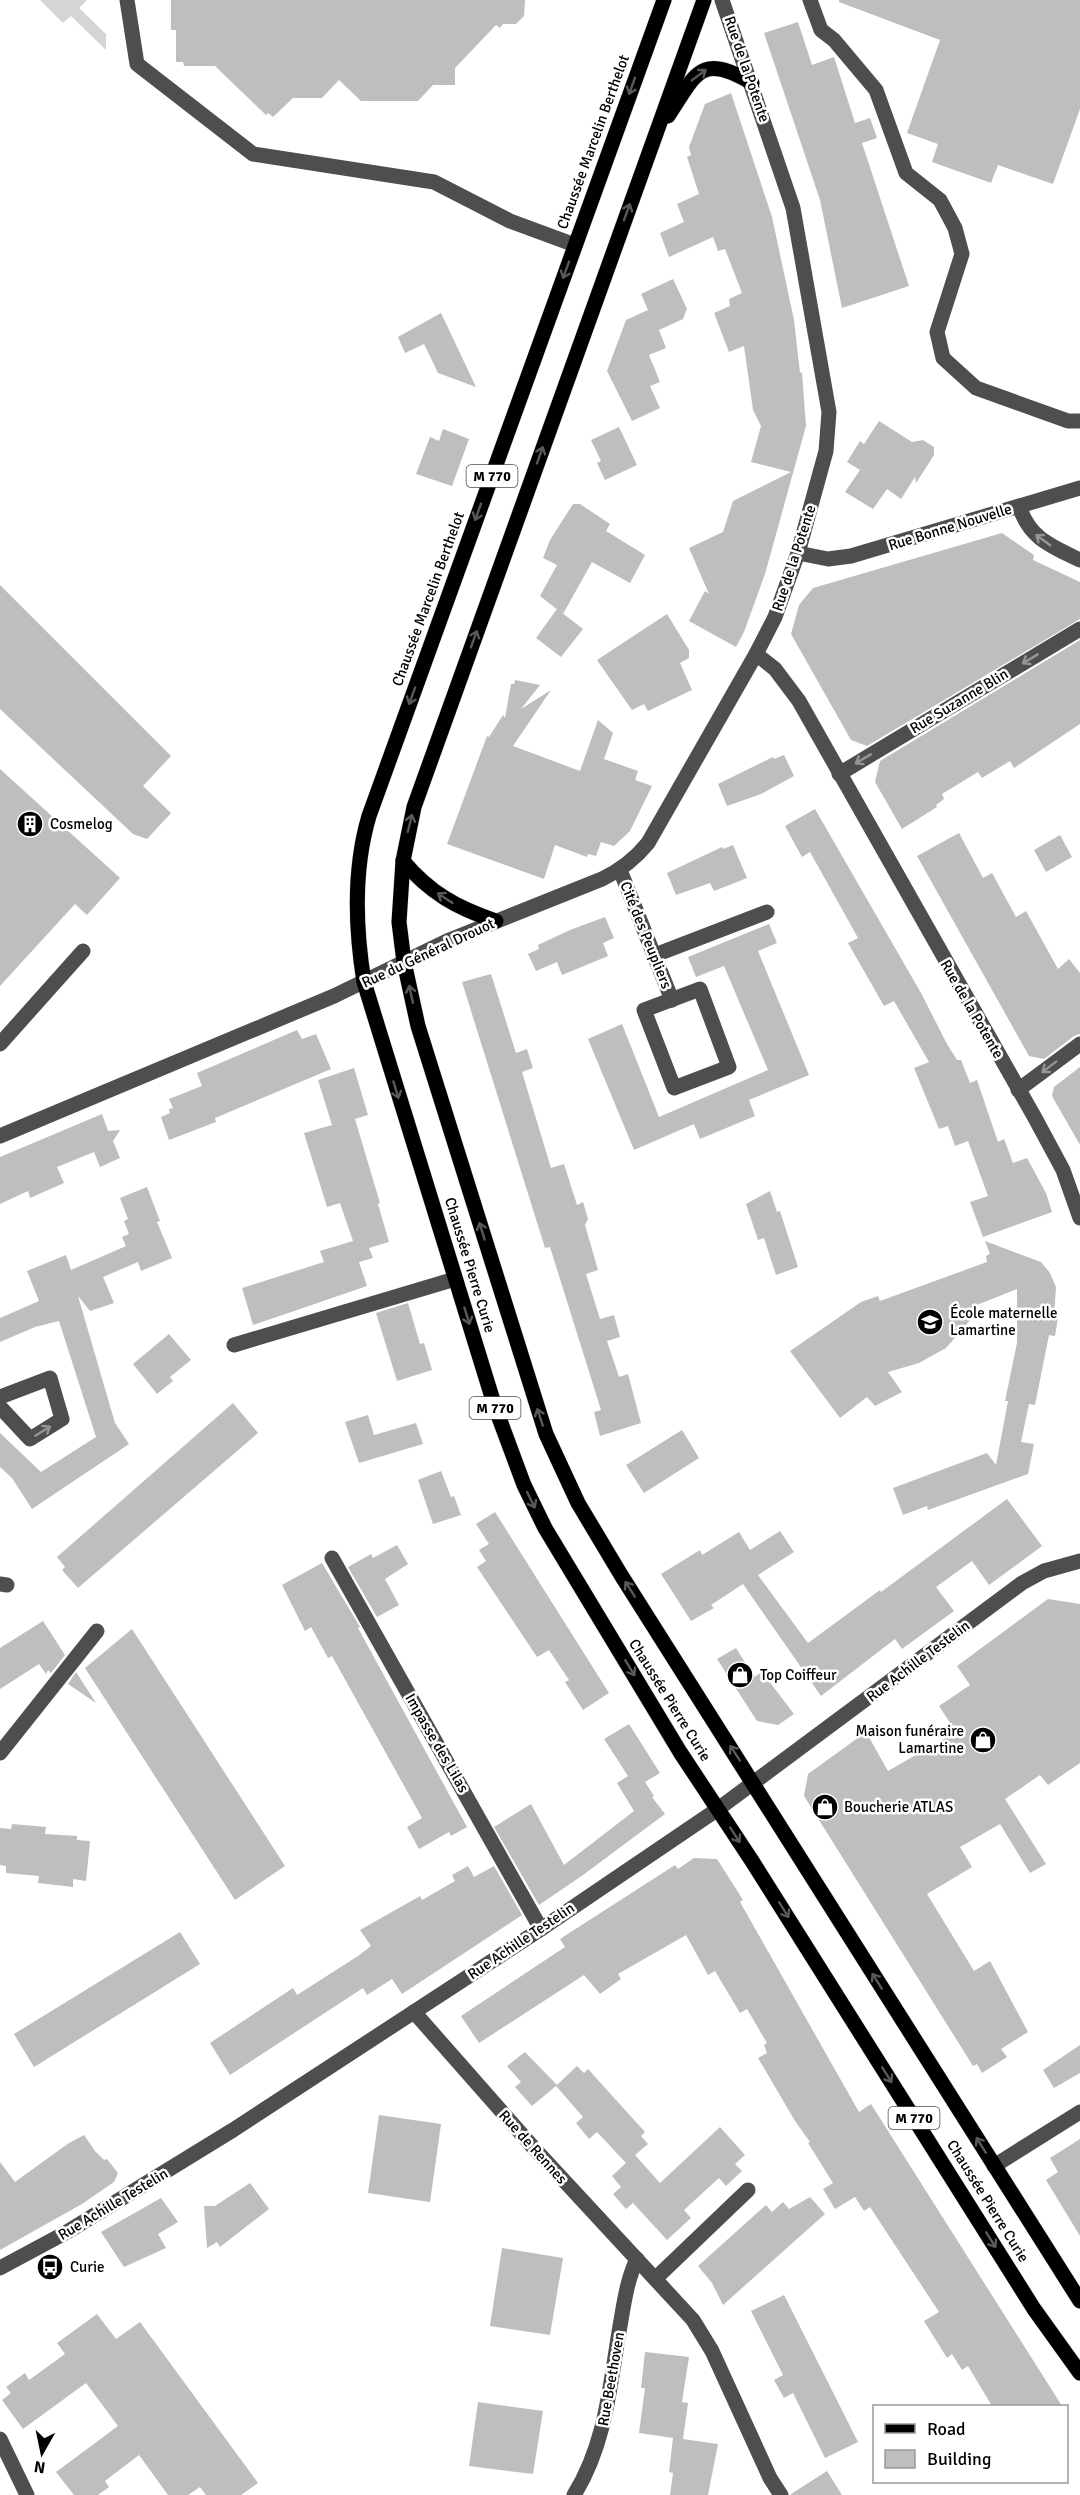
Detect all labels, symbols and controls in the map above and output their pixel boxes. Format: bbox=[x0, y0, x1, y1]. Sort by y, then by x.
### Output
street label: Rue de la Potente bbox=[720, 14, 774, 124]
street label: Chaussée Marcelin Berthelot bbox=[553, 52, 633, 232]
one-way arrow bbox=[691, 68, 707, 81]
one-way arrow bbox=[626, 76, 637, 95]
one-way arrow bbox=[623, 203, 634, 222]
one-way arrow bbox=[560, 260, 571, 278]
one-way arrow bbox=[535, 446, 546, 465]
road number: M 770 bbox=[466, 465, 518, 487]
street label: Rue Bonne Nouvelle bbox=[886, 500, 1014, 554]
one-way arrow bbox=[472, 502, 483, 521]
street label: Rue de la Potente bbox=[768, 502, 820, 614]
street label: Chaussée Marcelin Berthelot bbox=[388, 509, 468, 689]
one-way arrow bbox=[1035, 534, 1051, 546]
one-way arrow bbox=[470, 630, 481, 648]
one-way arrow bbox=[1022, 653, 1039, 665]
street label: Rue Suzanne Blin bbox=[907, 665, 1011, 737]
one-way arrow bbox=[406, 686, 417, 704]
one-way arrow bbox=[855, 754, 872, 766]
building icon: Cosmelog bbox=[15, 809, 45, 839]
one-way arrow bbox=[405, 814, 417, 833]
place label: Cosmelog bbox=[50, 815, 113, 833]
street label: Cité des Peupliers bbox=[616, 879, 676, 992]
one-way arrow bbox=[437, 892, 454, 904]
street label: Rue du Général Drouot bbox=[359, 914, 497, 992]
street label: Rue de la Potente bbox=[936, 956, 1008, 1062]
one-way arrow bbox=[404, 985, 416, 1004]
one-way arrow bbox=[1042, 1061, 1058, 1073]
one-way arrow bbox=[391, 1080, 402, 1099]
street label: Chaussée Pierre Curie bbox=[441, 1195, 499, 1335]
one-way arrow bbox=[476, 1222, 487, 1241]
place label: École maternelle Lamartine bbox=[950, 1303, 1057, 1339]
one-way arrow bbox=[462, 1306, 473, 1325]
school or university icon: École maternelle Lamartine bbox=[915, 1307, 945, 1337]
road number: M 770 bbox=[470, 1397, 520, 1419]
one-way arrow bbox=[534, 1408, 545, 1427]
one-way arrow bbox=[34, 1424, 51, 1436]
one-way arrow bbox=[526, 1491, 537, 1509]
one-way arrow bbox=[624, 1581, 636, 1598]
street label: Rue Achille Testelin bbox=[863, 1616, 973, 1706]
street label: Chaussée Pierre Curie bbox=[625, 1636, 715, 1764]
one-way arrow bbox=[624, 1659, 636, 1676]
shop icon: Top Coiffeur bbox=[725, 1660, 755, 1690]
place label: Top Coiffeur bbox=[760, 1666, 837, 1684]
street label: Impasse des Lilas bbox=[401, 1690, 473, 1796]
place label: Maison funéraire Lamartine bbox=[856, 1722, 964, 1757]
shop icon: Maison funéraire Lamartine bbox=[968, 1725, 998, 1755]
one-way arrow bbox=[729, 1746, 741, 1762]
shop icon: Boucherie ATLAS bbox=[810, 1792, 840, 1822]
place label: Boucherie ATLAS bbox=[844, 1798, 953, 1816]
one-way arrow bbox=[729, 1826, 741, 1843]
street label: Rue Achille Testelin bbox=[464, 1899, 578, 1983]
one-way arrow bbox=[777, 1902, 790, 1919]
one-way arrow bbox=[871, 1973, 883, 1990]
one-way arrow bbox=[881, 2067, 894, 2084]
street label: Rue de Rennes bbox=[495, 2106, 571, 2188]
road number: M 770 bbox=[888, 2107, 940, 2129]
street label: Chaussée Pierre Curie bbox=[943, 2137, 1033, 2265]
one-way arrow bbox=[975, 2137, 988, 2154]
street label: Rue Achille Testelin bbox=[55, 2164, 171, 2244]
one-way arrow bbox=[985, 2232, 998, 2249]
bus stop icon: Curie bbox=[35, 2252, 65, 2282]
place label: Curie bbox=[70, 2258, 105, 2276]
street label: Rue Beethoven bbox=[594, 2331, 628, 2427]
legend bbox=[873, 2405, 1068, 2483]
text: Road bbox=[927, 2418, 966, 2440]
north arrow bbox=[12, 2423, 72, 2483]
text: Building bbox=[927, 2448, 991, 2470]
text: N bbox=[33, 2456, 47, 2478]

